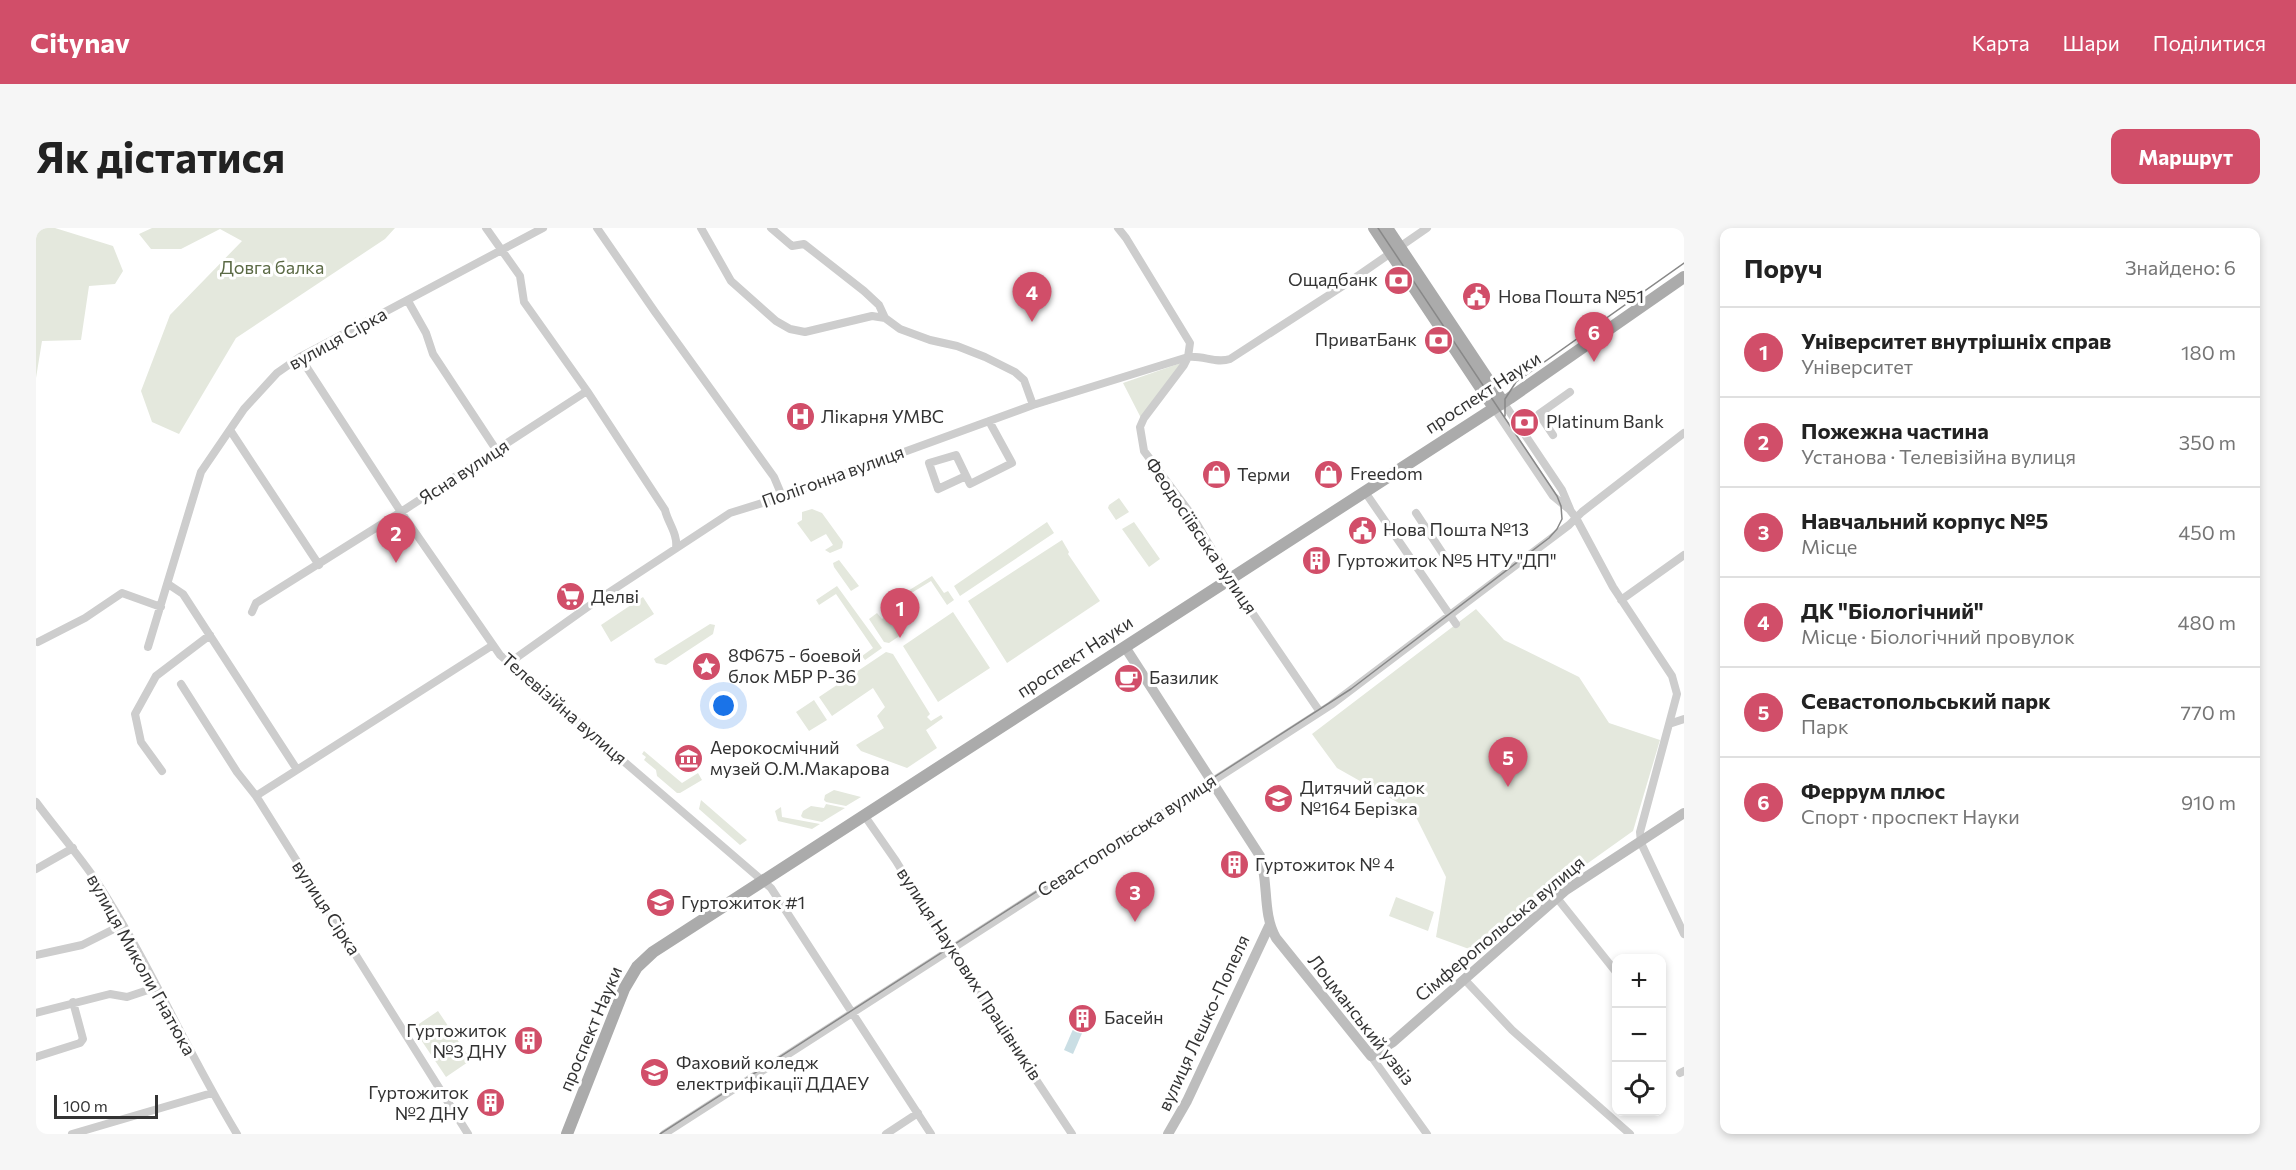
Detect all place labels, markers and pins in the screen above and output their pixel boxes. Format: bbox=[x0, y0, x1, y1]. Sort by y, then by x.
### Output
bank icon: Ощадбанк bbox=[1383, 264, 1415, 296]
place label: Ощадбанк bbox=[1288, 268, 1378, 290]
pin: 4 bbox=[1012, 272, 1052, 322]
public building icon: Нова Пошта №51 bbox=[1461, 281, 1493, 313]
place label: Нова Пошта №51 bbox=[1498, 285, 1644, 307]
pin: 6 bbox=[1574, 312, 1614, 362]
bank icon: ПриватБанк bbox=[1422, 324, 1454, 356]
place label: ПриватБанк bbox=[1315, 328, 1417, 350]
hospital icon: Лікарня УМВС bbox=[784, 401, 816, 433]
place label: Лікарня УМВС bbox=[821, 405, 944, 427]
bank icon: Platinum Bank bbox=[1509, 406, 1541, 438]
place label: Platinum Bank bbox=[1546, 410, 1664, 432]
shop icon: Freedom bbox=[1313, 458, 1345, 490]
shop icon: Терми bbox=[1200, 459, 1232, 491]
place label: Freedom bbox=[1350, 462, 1423, 484]
place label: Терми bbox=[1237, 463, 1290, 485]
pin: 2 bbox=[376, 514, 416, 563]
public building icon: Нова Пошта №13 bbox=[1346, 514, 1378, 546]
place label: Нова Пошта №13 bbox=[1383, 518, 1529, 540]
building icon: Гуртожиток №5 НТУ "ДП" bbox=[1300, 545, 1332, 577]
place label: Гуртожиток №5 НТУ "ДП" bbox=[1337, 549, 1557, 571]
supermarket icon: Делві bbox=[554, 581, 586, 613]
place label: Делві bbox=[591, 585, 639, 607]
pin: 1 bbox=[880, 588, 920, 638]
place label: 8Ф675 - боевой блок МБР Р-36 bbox=[728, 644, 861, 687]
place icon: 8Ф675 - боевой блок МБР Р-36 bbox=[691, 650, 723, 682]
cafe icon: Базилик bbox=[1112, 662, 1144, 694]
place label: Базилик bbox=[1149, 666, 1219, 688]
place label: Аерокосмічний музей О.М.Макарова bbox=[710, 736, 889, 779]
pin: 5 bbox=[1488, 738, 1528, 787]
museum icon: Аерокосмічний музей О.М.Макарова bbox=[673, 742, 705, 774]
place label: Дитячий садок №164 Берізка bbox=[1300, 776, 1426, 819]
school or university icon: Дитячий садок №164 Берізка bbox=[1263, 782, 1295, 814]
building icon: Гуртожиток № 4 bbox=[1218, 849, 1250, 881]
place label: Гуртожиток № 4 bbox=[1255, 853, 1395, 875]
pin: 3 bbox=[1116, 872, 1154, 922]
school or university icon: Гуртожиток #1 bbox=[644, 887, 676, 919]
place label: Гуртожиток #1 bbox=[681, 891, 805, 913]
building icon: Басейн bbox=[1067, 1002, 1099, 1034]
place label: Басейн bbox=[1104, 1006, 1164, 1028]
place label: Гуртожиток №3 ДНУ bbox=[406, 1019, 507, 1062]
building icon: Гуртожиток №3 ДНУ bbox=[512, 1025, 544, 1057]
place label: Фаховий коледж електрифікації ДДАЕУ bbox=[676, 1051, 869, 1094]
school or university icon: Фаховий коледж електрифікації ДДАЕУ bbox=[639, 1057, 671, 1089]
place label: Гуртожиток №2 ДНУ bbox=[368, 1081, 469, 1124]
building icon: Гуртожиток №2 ДНУ bbox=[474, 1087, 506, 1119]

